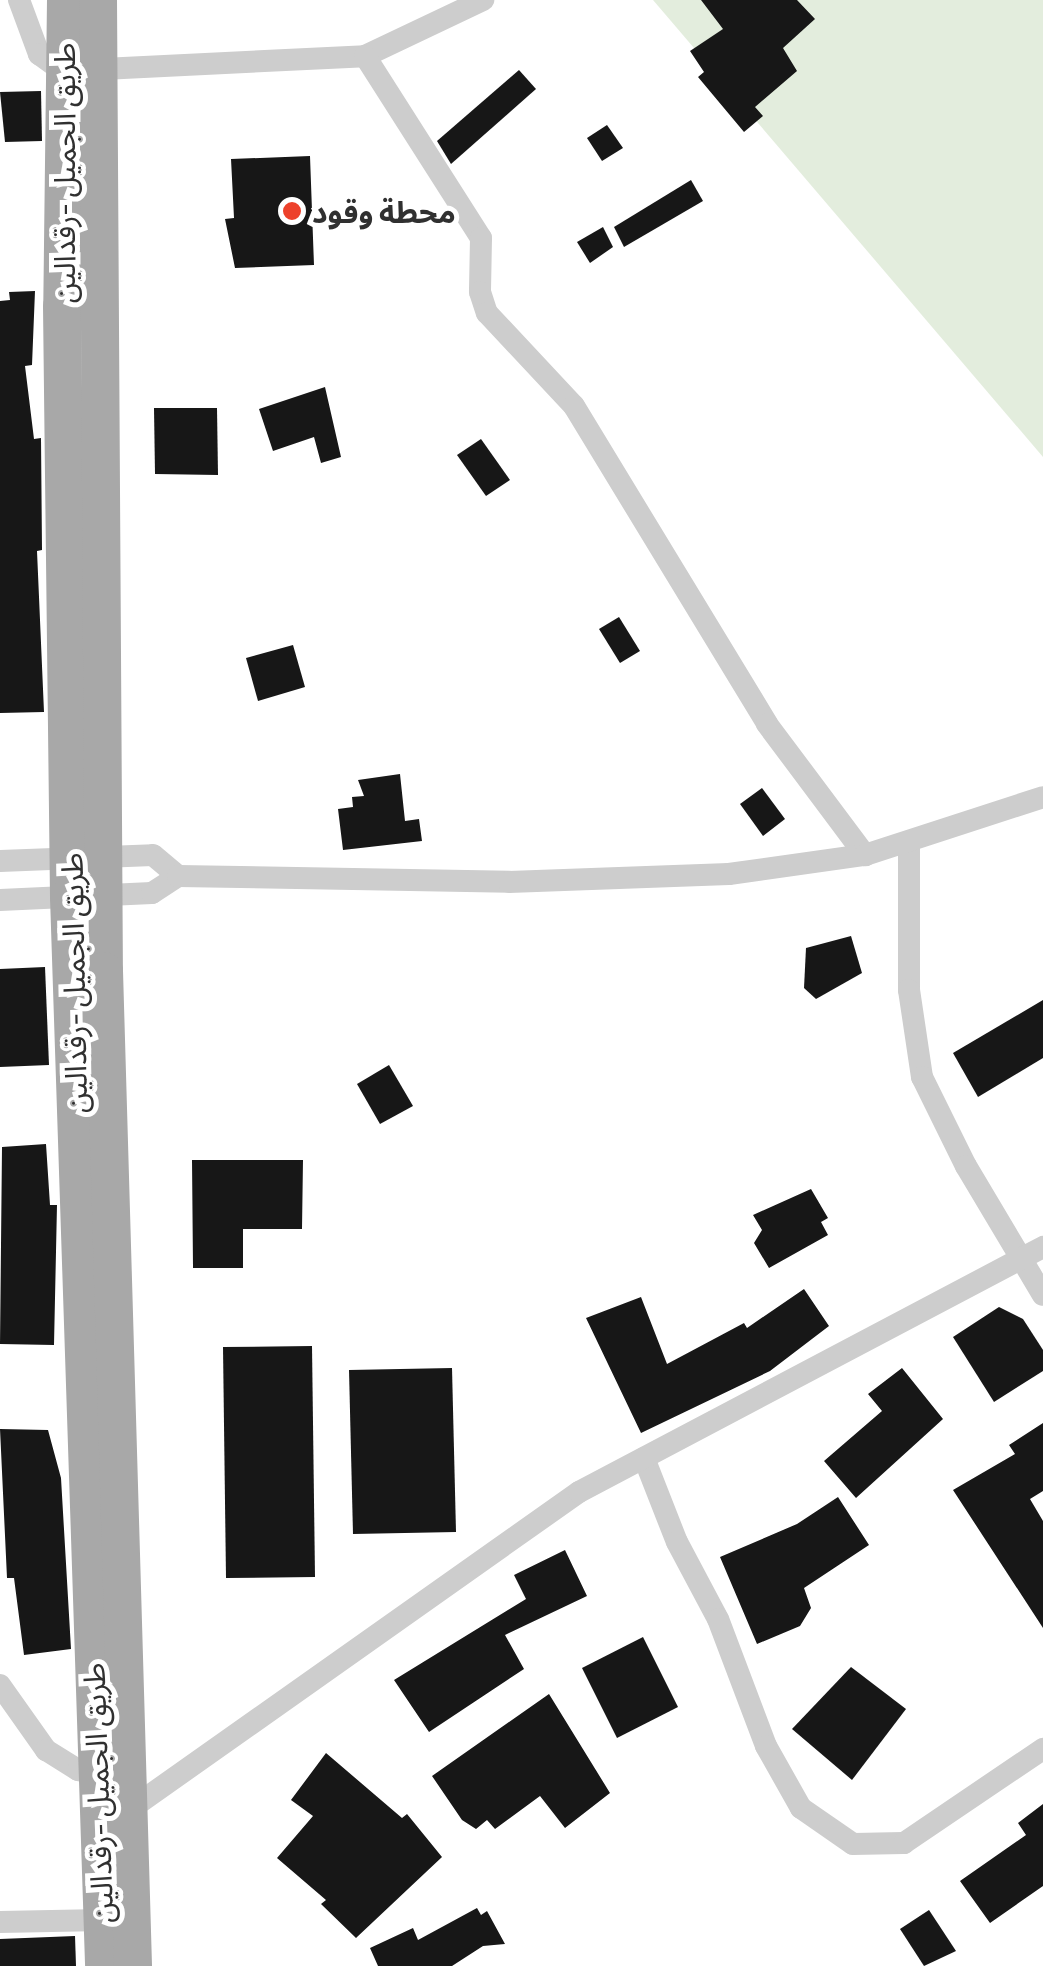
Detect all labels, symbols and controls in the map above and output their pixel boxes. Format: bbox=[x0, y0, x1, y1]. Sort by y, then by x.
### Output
street label: طريق الجميل -رقدالين bbox=[45, 43, 81, 303]
place label: محطة وقود bbox=[312, 193, 456, 229]
marker: محطة وقود bbox=[281, 200, 303, 222]
street label: طريق الجميل -رقدالين bbox=[53, 852, 93, 1114]
street label: طريق الجميل -رقدالين bbox=[74, 1662, 120, 1924]

